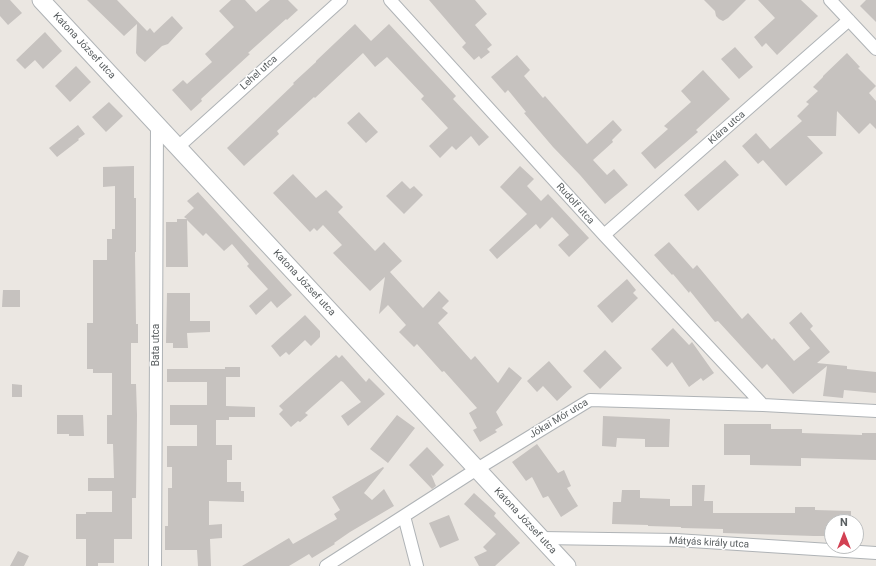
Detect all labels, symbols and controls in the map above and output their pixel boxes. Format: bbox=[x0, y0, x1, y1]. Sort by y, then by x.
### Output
street label: Katona József utca bbox=[50, 10, 118, 82]
street label: Lehel utca bbox=[238, 53, 280, 93]
street label: Klára utca bbox=[706, 109, 748, 147]
street label: Rudolf utca bbox=[554, 181, 596, 227]
street label: Katona József utca bbox=[270, 247, 338, 319]
street label: Bata utca bbox=[150, 324, 162, 366]
street label: Jókai Mór utca bbox=[527, 397, 591, 441]
street label: Katona József utca bbox=[491, 485, 559, 557]
north arrow bbox=[824, 514, 864, 554]
text: N bbox=[840, 516, 848, 529]
street label: Mátyás király utca bbox=[669, 535, 749, 551]

